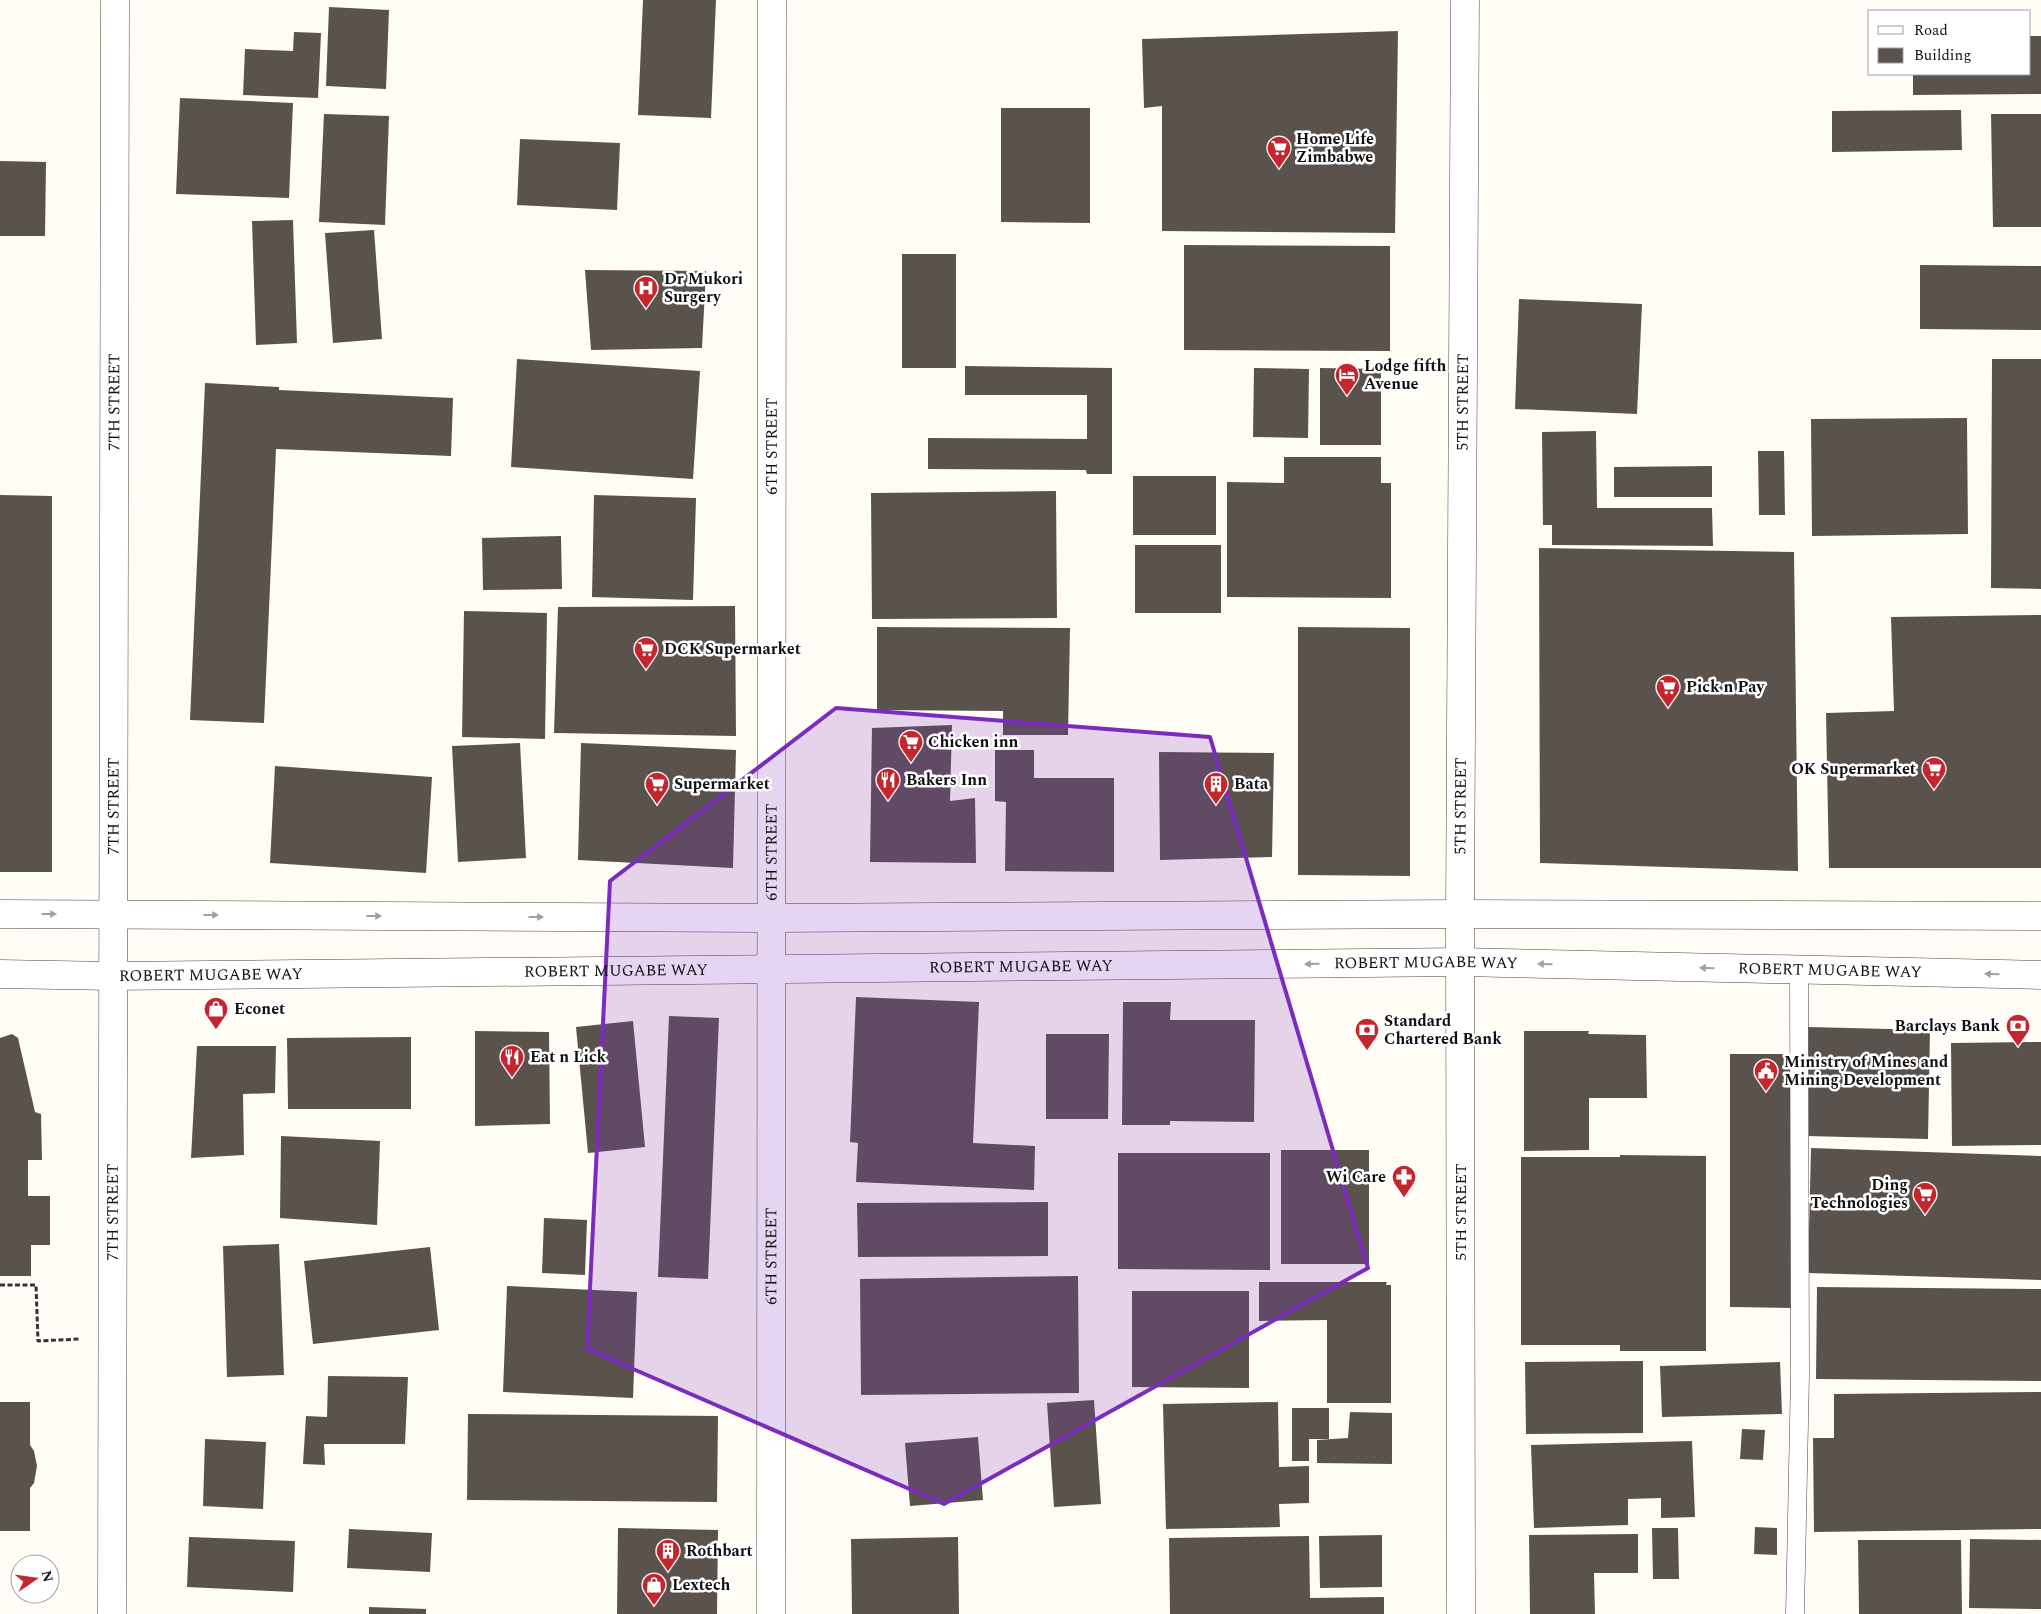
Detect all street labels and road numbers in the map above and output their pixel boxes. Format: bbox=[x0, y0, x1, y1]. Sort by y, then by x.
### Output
street label: 7TH STREET bbox=[102, 353, 126, 451]
street label: 5TH STREET bbox=[1451, 353, 1475, 451]
street label: 6TH STREET bbox=[760, 397, 784, 495]
street label: 7TH STREET bbox=[101, 757, 126, 855]
street label: 5TH STREET bbox=[1448, 757, 1473, 855]
street label: 6TH STREET bbox=[759, 803, 784, 901]
street label: ROBERT MUGABE WAY bbox=[1334, 950, 1518, 975]
street label: ROBERT MUGABE WAY bbox=[929, 954, 1113, 980]
street label: ROBERT MUGABE WAY bbox=[1738, 956, 1922, 984]
street label: ROBERT MUGABE WAY bbox=[524, 958, 708, 984]
street label: ROBERT MUGABE WAY bbox=[119, 962, 303, 988]
street label: 7TH STREET bbox=[101, 1163, 125, 1261]
street label: 5TH STREET bbox=[1449, 1163, 1473, 1261]
street label: 6TH STREET bbox=[759, 1207, 783, 1305]

